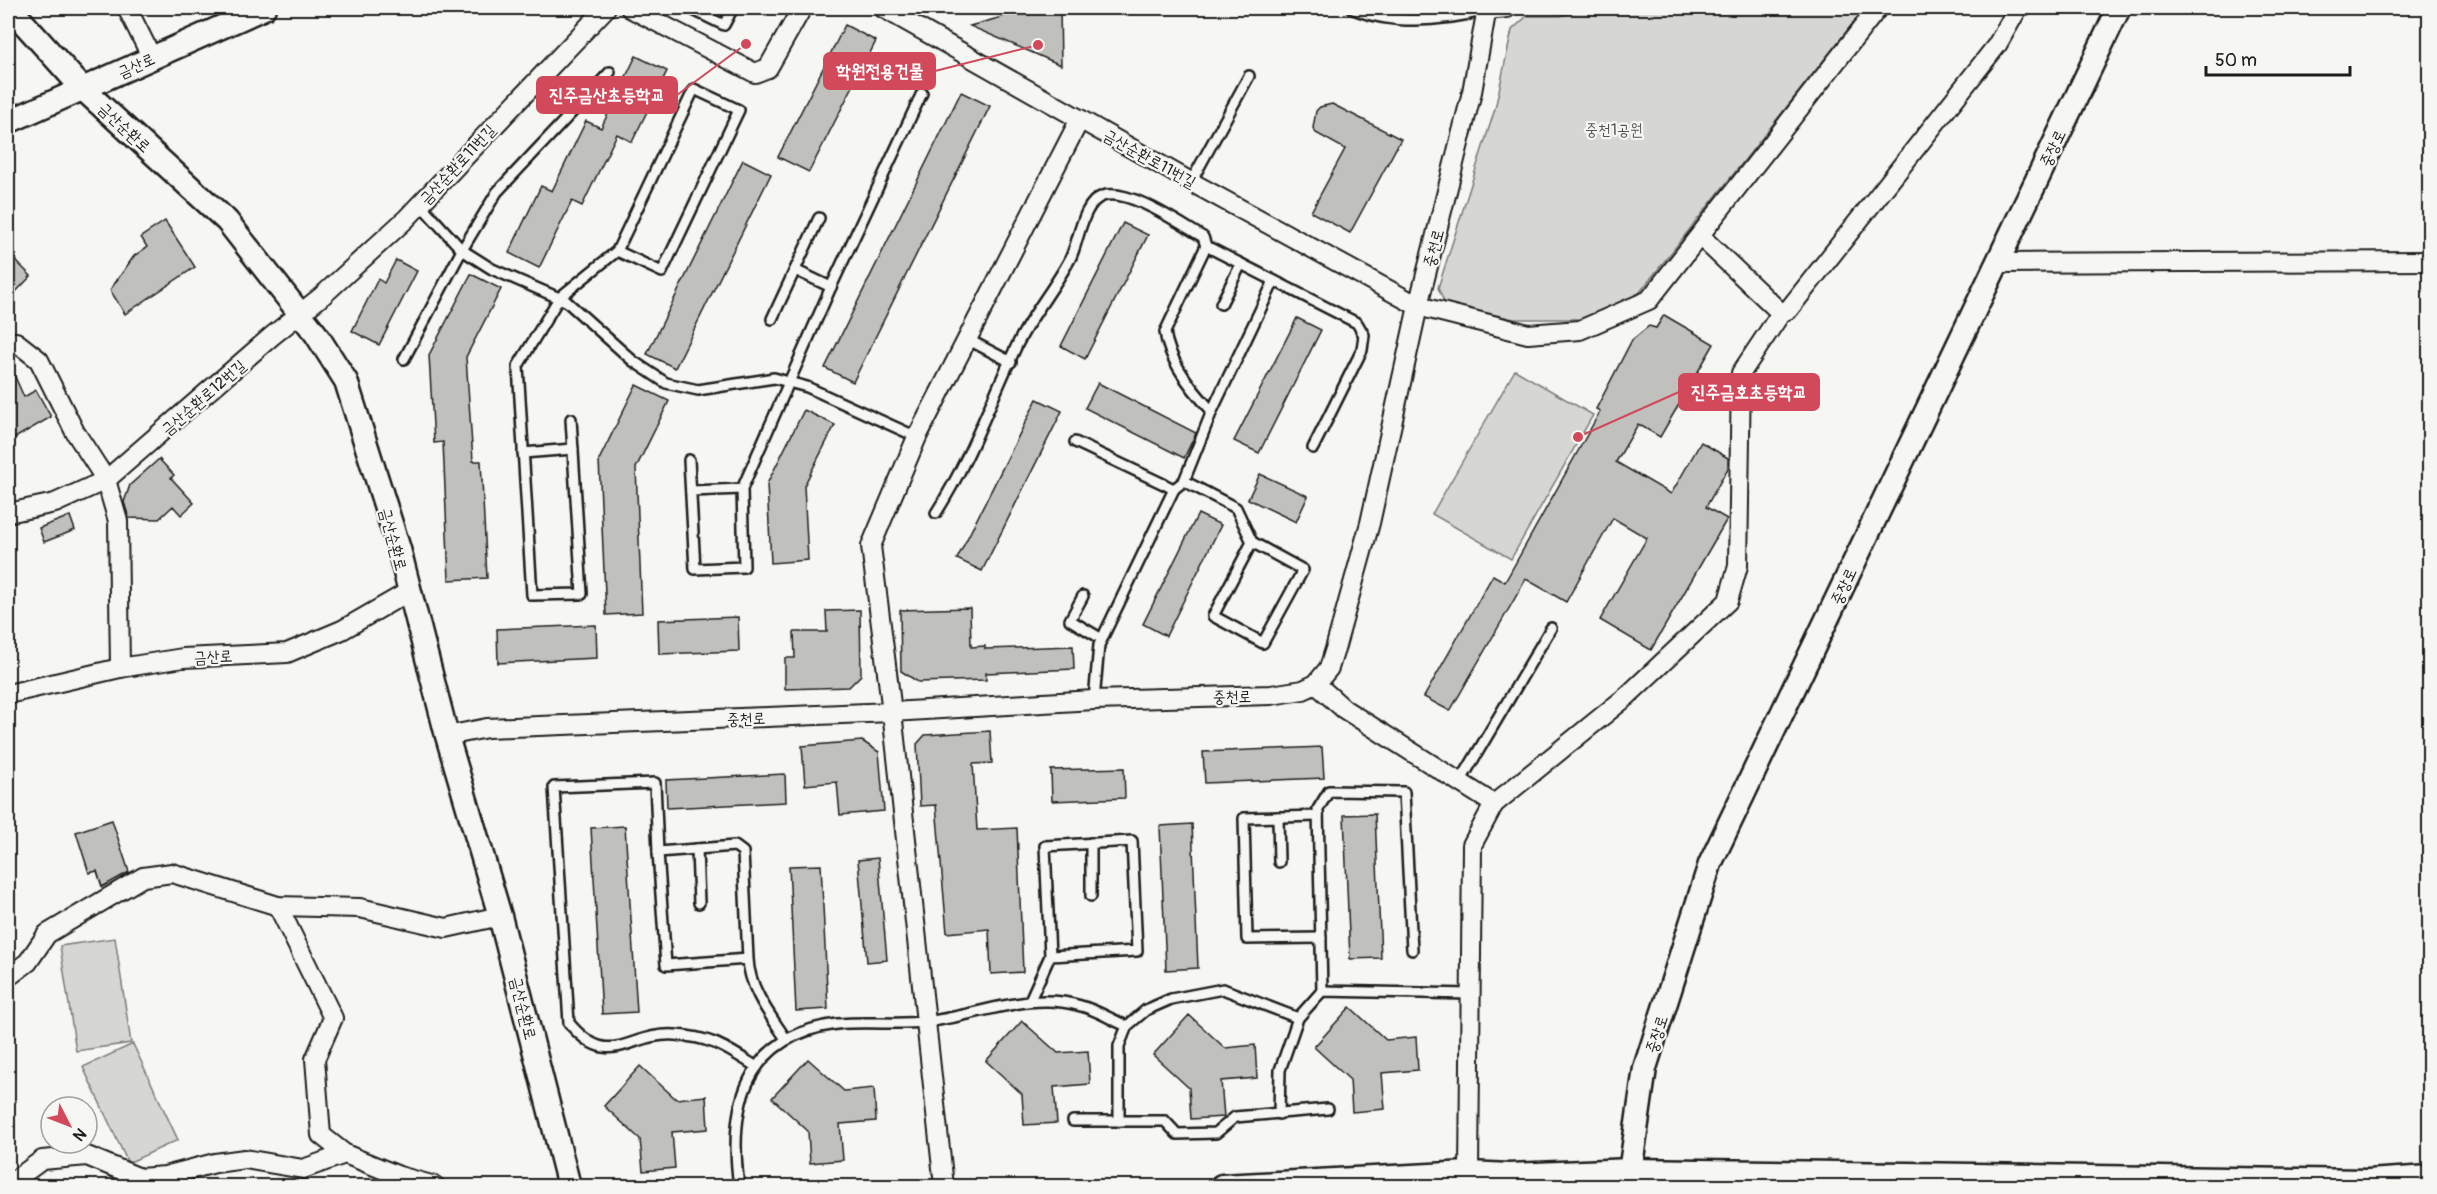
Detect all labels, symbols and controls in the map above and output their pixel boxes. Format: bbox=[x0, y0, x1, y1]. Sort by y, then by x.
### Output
scale bar bbox=[2206, 39, 2350, 77]
street label: 금산로 bbox=[115, 49, 158, 83]
text: 50 m bbox=[2215, 49, 2257, 72]
callout: 학원전용건물 bbox=[824, 53, 935, 89]
text: 학원전용건물 bbox=[836, 60, 923, 83]
callout: 진주금산초등학교 bbox=[537, 77, 677, 113]
text: 진주금산초등학교 bbox=[549, 84, 665, 107]
street label: 금산순환로 bbox=[94, 98, 155, 157]
street label: 금산순환로11번길 bbox=[415, 120, 500, 209]
park label: 중천1공원 bbox=[1585, 120, 1643, 140]
street label: 금산순환로11번길 bbox=[1100, 125, 1199, 193]
street label: 중장로 bbox=[2035, 127, 2070, 170]
street label: 중천로 bbox=[1419, 227, 1449, 270]
street label: 금산순환로12번길 bbox=[157, 356, 250, 440]
callout: 진주금호초등학교 bbox=[1679, 374, 1819, 410]
text: 진주금호초등학교 bbox=[1691, 381, 1807, 404]
street label: 금산순환로 bbox=[375, 506, 411, 573]
street label: 중장로 bbox=[1827, 565, 1861, 608]
street label: 금산로 bbox=[193, 646, 233, 668]
street label: 중천로 bbox=[1213, 687, 1252, 707]
street label: 중천로 bbox=[726, 708, 766, 730]
street label: 금산순환로 bbox=[506, 975, 541, 1042]
street label: 중장로 bbox=[1641, 1013, 1672, 1056]
north arrow bbox=[39, 1095, 99, 1155]
text: N bbox=[68, 1124, 90, 1145]

